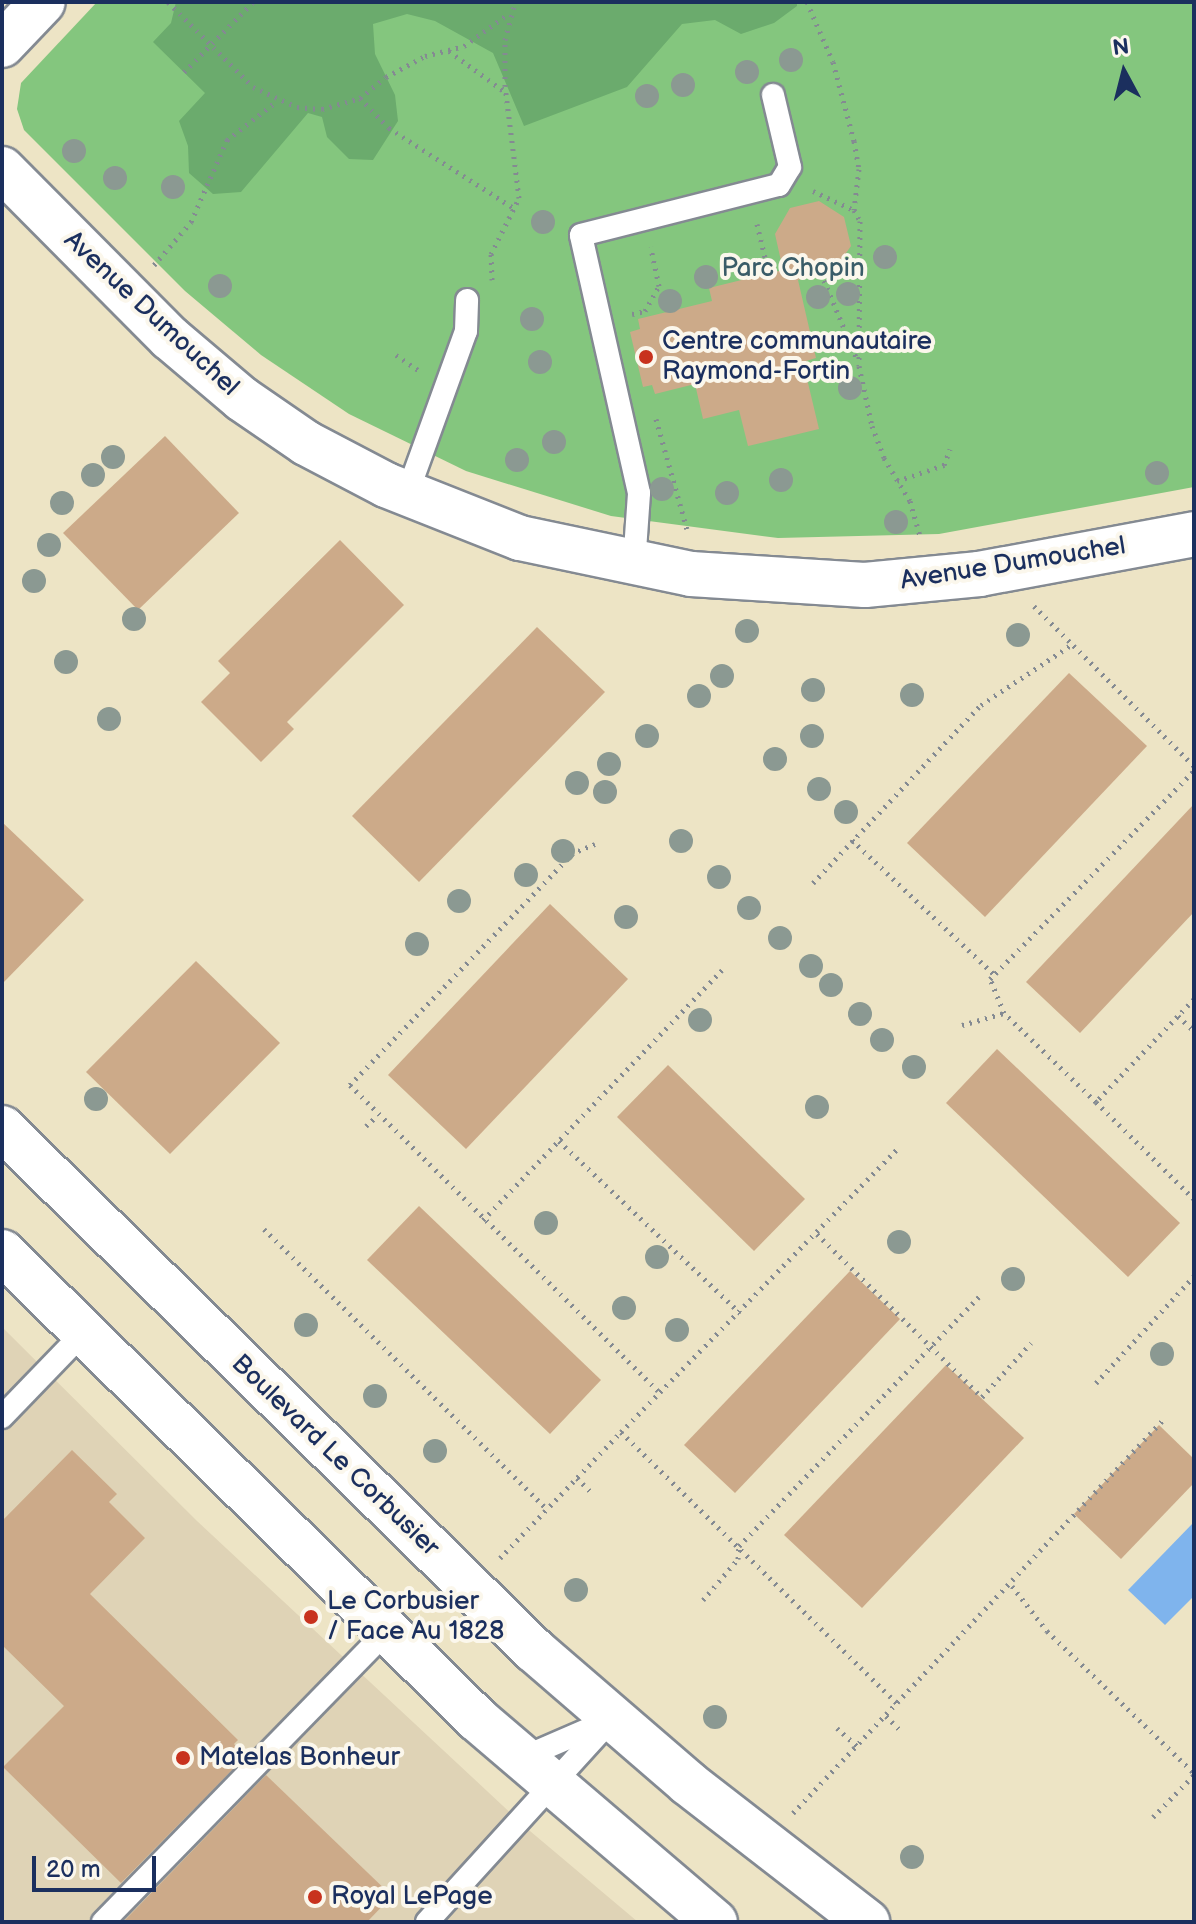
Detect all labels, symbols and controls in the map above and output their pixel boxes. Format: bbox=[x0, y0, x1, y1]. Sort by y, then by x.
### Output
north arrow bbox=[1084, 32, 1164, 112]
text: N bbox=[1111, 33, 1131, 62]
street label: Avenue Dumouchel bbox=[57, 225, 245, 403]
park label: Parc Chopin bbox=[721, 253, 865, 285]
place label: Centre communautaire Raymond-Fortin bbox=[662, 326, 932, 388]
marker: Centre communautaire Raymond-Fortin bbox=[637, 348, 655, 366]
street label: Avenue Dumouchel bbox=[898, 531, 1128, 597]
street label: Boulevard Le Corbusier bbox=[224, 1348, 446, 1564]
place label: Le Corbusier / Face Au 1828 bbox=[327, 1586, 504, 1648]
marker: Le Corbusier / Face Au 1828 bbox=[302, 1608, 320, 1626]
place label: Matelas Bonheur bbox=[199, 1742, 400, 1774]
marker: Matelas Bonheur bbox=[174, 1749, 192, 1767]
scale bar bbox=[36, 1840, 160, 1890]
text: 20 m bbox=[46, 1855, 101, 1884]
place label: Royal LePage bbox=[331, 1881, 493, 1913]
marker: Royal LePage bbox=[306, 1888, 324, 1906]

